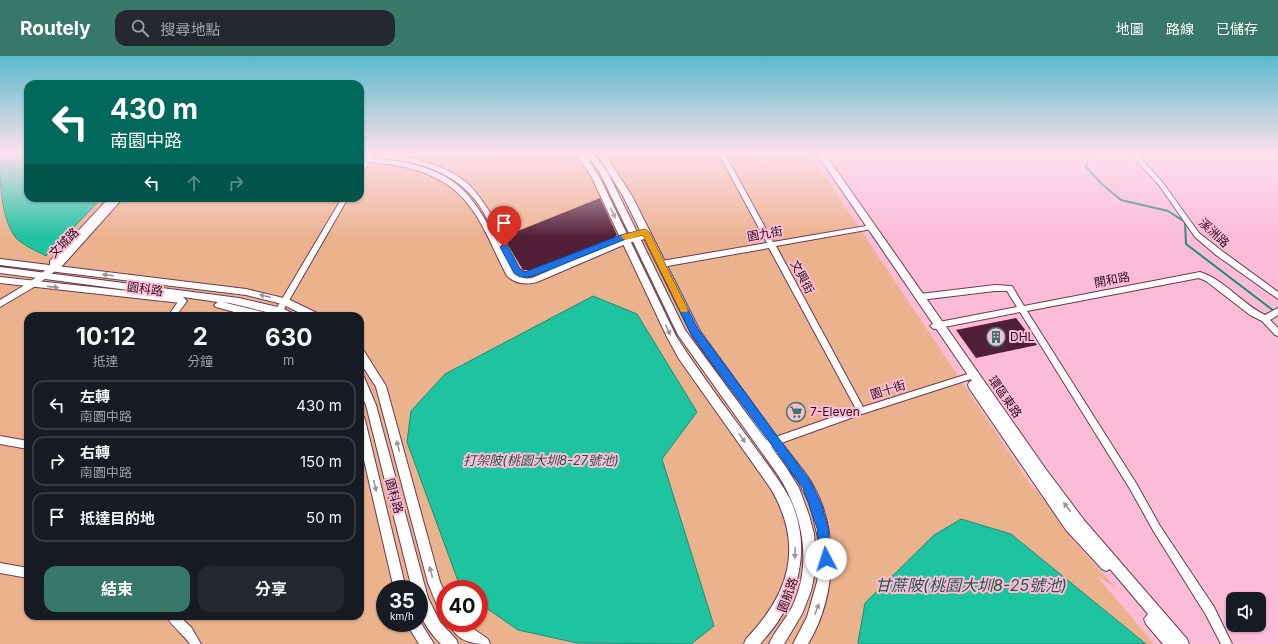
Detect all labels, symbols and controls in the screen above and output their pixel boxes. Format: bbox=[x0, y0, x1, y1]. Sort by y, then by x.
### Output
search box bbox=[115, 10, 395, 46]
text: Routely bbox=[20, 17, 91, 40]
icon: search bbox=[129, 17, 151, 39]
text: 搜尋地點 bbox=[161, 20, 221, 39]
text: 地圖 bbox=[1116, 20, 1144, 37]
text: 路線 bbox=[1166, 20, 1194, 37]
text: 已儲存 bbox=[1216, 20, 1258, 37]
text: 430 m bbox=[110, 92, 198, 126]
icon: left bbox=[44, 96, 96, 148]
text: 南園中路 bbox=[110, 130, 182, 151]
icon: left bbox=[141, 172, 163, 194]
icon: ahead bbox=[183, 172, 205, 194]
icon: right bbox=[225, 172, 247, 194]
pin bbox=[487, 206, 521, 247]
one-way arrow bbox=[610, 207, 616, 219]
icon: arrive bbox=[493, 212, 515, 234]
street label: 溪洲路 bbox=[1196, 215, 1233, 250]
street label: 園九街 bbox=[746, 223, 784, 244]
street label: 文城路 bbox=[46, 225, 82, 261]
street label: 文興街 bbox=[787, 257, 818, 296]
street label: 開和路 bbox=[1093, 269, 1131, 290]
one-way arrow bbox=[102, 272, 114, 279]
street label: 園科路 bbox=[126, 279, 164, 298]
one-way arrow bbox=[47, 283, 59, 290]
one-way arrow bbox=[259, 293, 271, 299]
text: 10:12 bbox=[76, 322, 136, 351]
text: 2 bbox=[193, 322, 208, 351]
text: 630 bbox=[265, 323, 312, 352]
one-way arrow bbox=[665, 325, 671, 336]
building icon: DHL bbox=[985, 326, 1007, 348]
place label: DHL bbox=[1010, 329, 1035, 344]
text: m bbox=[283, 352, 294, 368]
text: 抵達 bbox=[93, 353, 119, 369]
text: 分鐘 bbox=[187, 353, 213, 369]
street label: 環區東路 bbox=[985, 373, 1025, 421]
street label: 園十街 bbox=[868, 377, 907, 402]
text: 左轉 bbox=[80, 387, 110, 406]
icon: left bbox=[46, 394, 68, 416]
text: 430 m bbox=[296, 396, 342, 415]
supermarket icon: 7-Eleven bbox=[785, 401, 807, 423]
place label: 7-Eleven bbox=[810, 404, 860, 419]
text: 南園中路 bbox=[80, 408, 132, 424]
one-way arrow bbox=[737, 432, 746, 443]
one-way arrow bbox=[395, 440, 401, 452]
text: 右轉 bbox=[80, 443, 110, 462]
icon: right bbox=[46, 450, 68, 472]
text: 150 m bbox=[300, 452, 342, 471]
water label: 打架陂(桃園大圳8-27號池) bbox=[463, 452, 619, 468]
text: 南園中路 bbox=[80, 464, 132, 480]
street label: 園科路 bbox=[383, 477, 406, 515]
one-way arrow bbox=[373, 479, 379, 492]
one-way arrow bbox=[1063, 501, 1071, 512]
icon: arrive bbox=[46, 506, 68, 528]
text: 50 m bbox=[306, 508, 342, 527]
text: 抵達目的地 bbox=[80, 509, 155, 528]
position arrow bbox=[805, 538, 847, 580]
one-way arrow bbox=[792, 547, 798, 560]
button: 結束 bbox=[44, 566, 190, 612]
button: 分享 bbox=[198, 566, 344, 612]
one-way arrow bbox=[428, 566, 434, 578]
street label: 園航路 bbox=[774, 575, 801, 614]
water label: 甘蔗陂(桃園大圳8-25號池) bbox=[875, 575, 1067, 595]
speed limit sign: 40 bbox=[436, 580, 488, 632]
text: 35 bbox=[389, 589, 415, 613]
map controls bbox=[1226, 592, 1266, 632]
button: sound bbox=[1226, 592, 1266, 632]
one-way arrow bbox=[814, 602, 820, 614]
text: km/h bbox=[390, 610, 414, 622]

